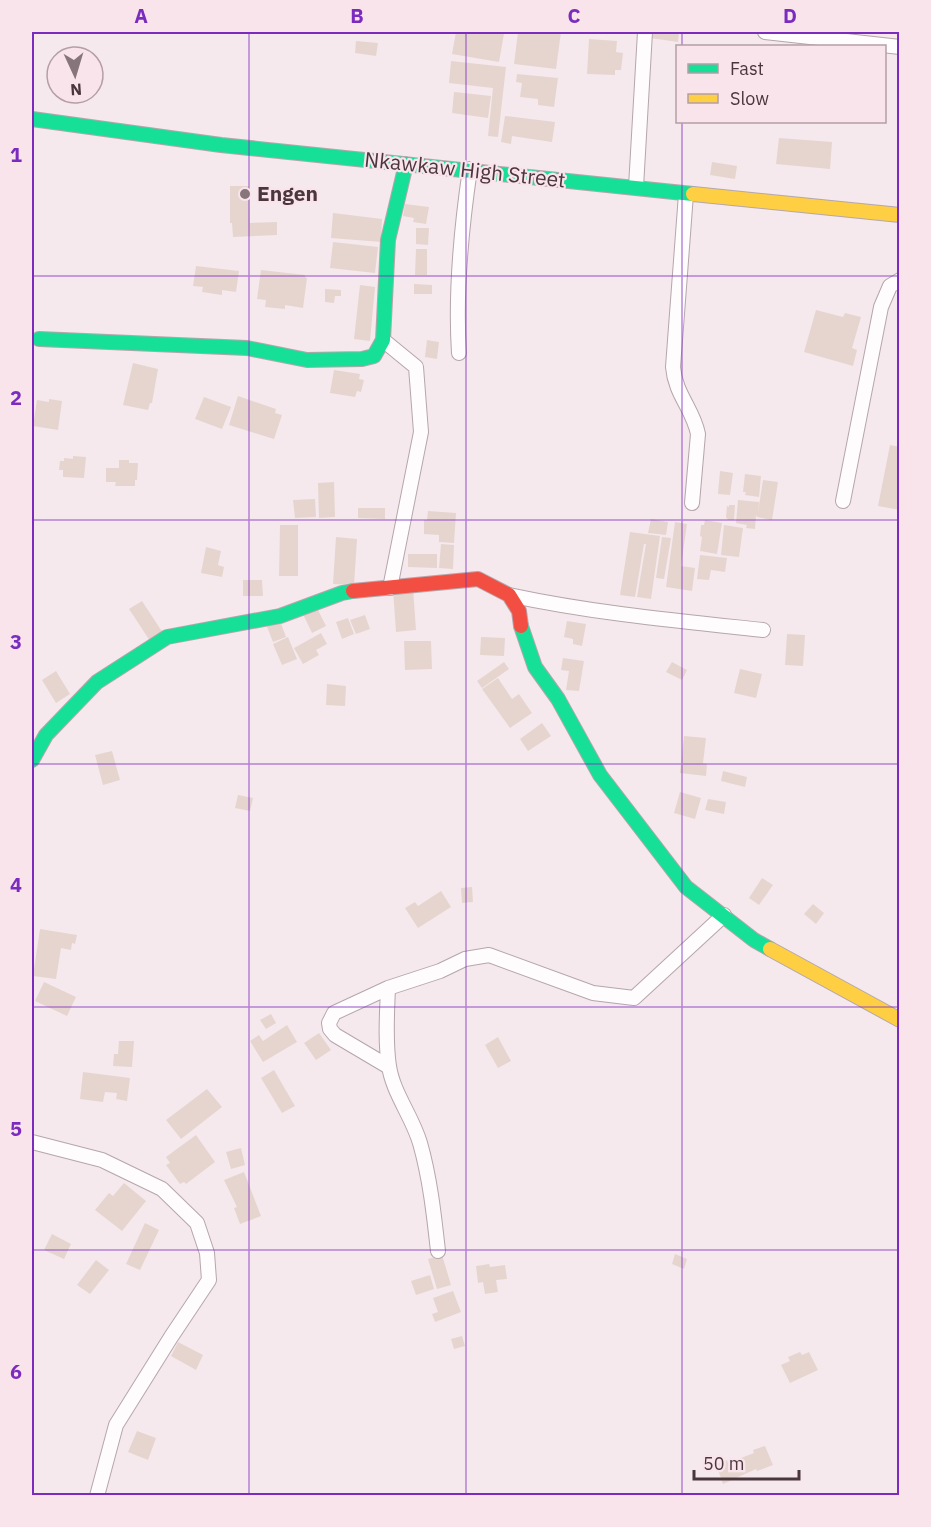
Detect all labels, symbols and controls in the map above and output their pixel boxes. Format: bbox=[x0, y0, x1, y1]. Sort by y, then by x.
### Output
text: A bbox=[134, 2, 148, 29]
text: B bbox=[350, 2, 364, 29]
text: C bbox=[567, 2, 581, 29]
text: D bbox=[783, 2, 797, 29]
north arrow bbox=[45, 45, 105, 105]
legend bbox=[676, 45, 886, 123]
text: Fast bbox=[730, 57, 764, 80]
text: N bbox=[70, 80, 83, 100]
text: Slow bbox=[730, 87, 769, 110]
text: 1 bbox=[10, 141, 22, 168]
street label: Nkawkaw High Street bbox=[363, 145, 567, 193]
place label: Engen bbox=[257, 179, 318, 207]
marker: Engen bbox=[238, 187, 252, 201]
text: 2 bbox=[10, 384, 22, 411]
text: 3 bbox=[10, 628, 22, 655]
text: 4 bbox=[10, 871, 22, 898]
text: 5 bbox=[10, 1115, 22, 1142]
text: 6 bbox=[10, 1358, 22, 1385]
scale bar bbox=[694, 1443, 799, 1481]
text: 50 m bbox=[703, 1452, 745, 1475]

